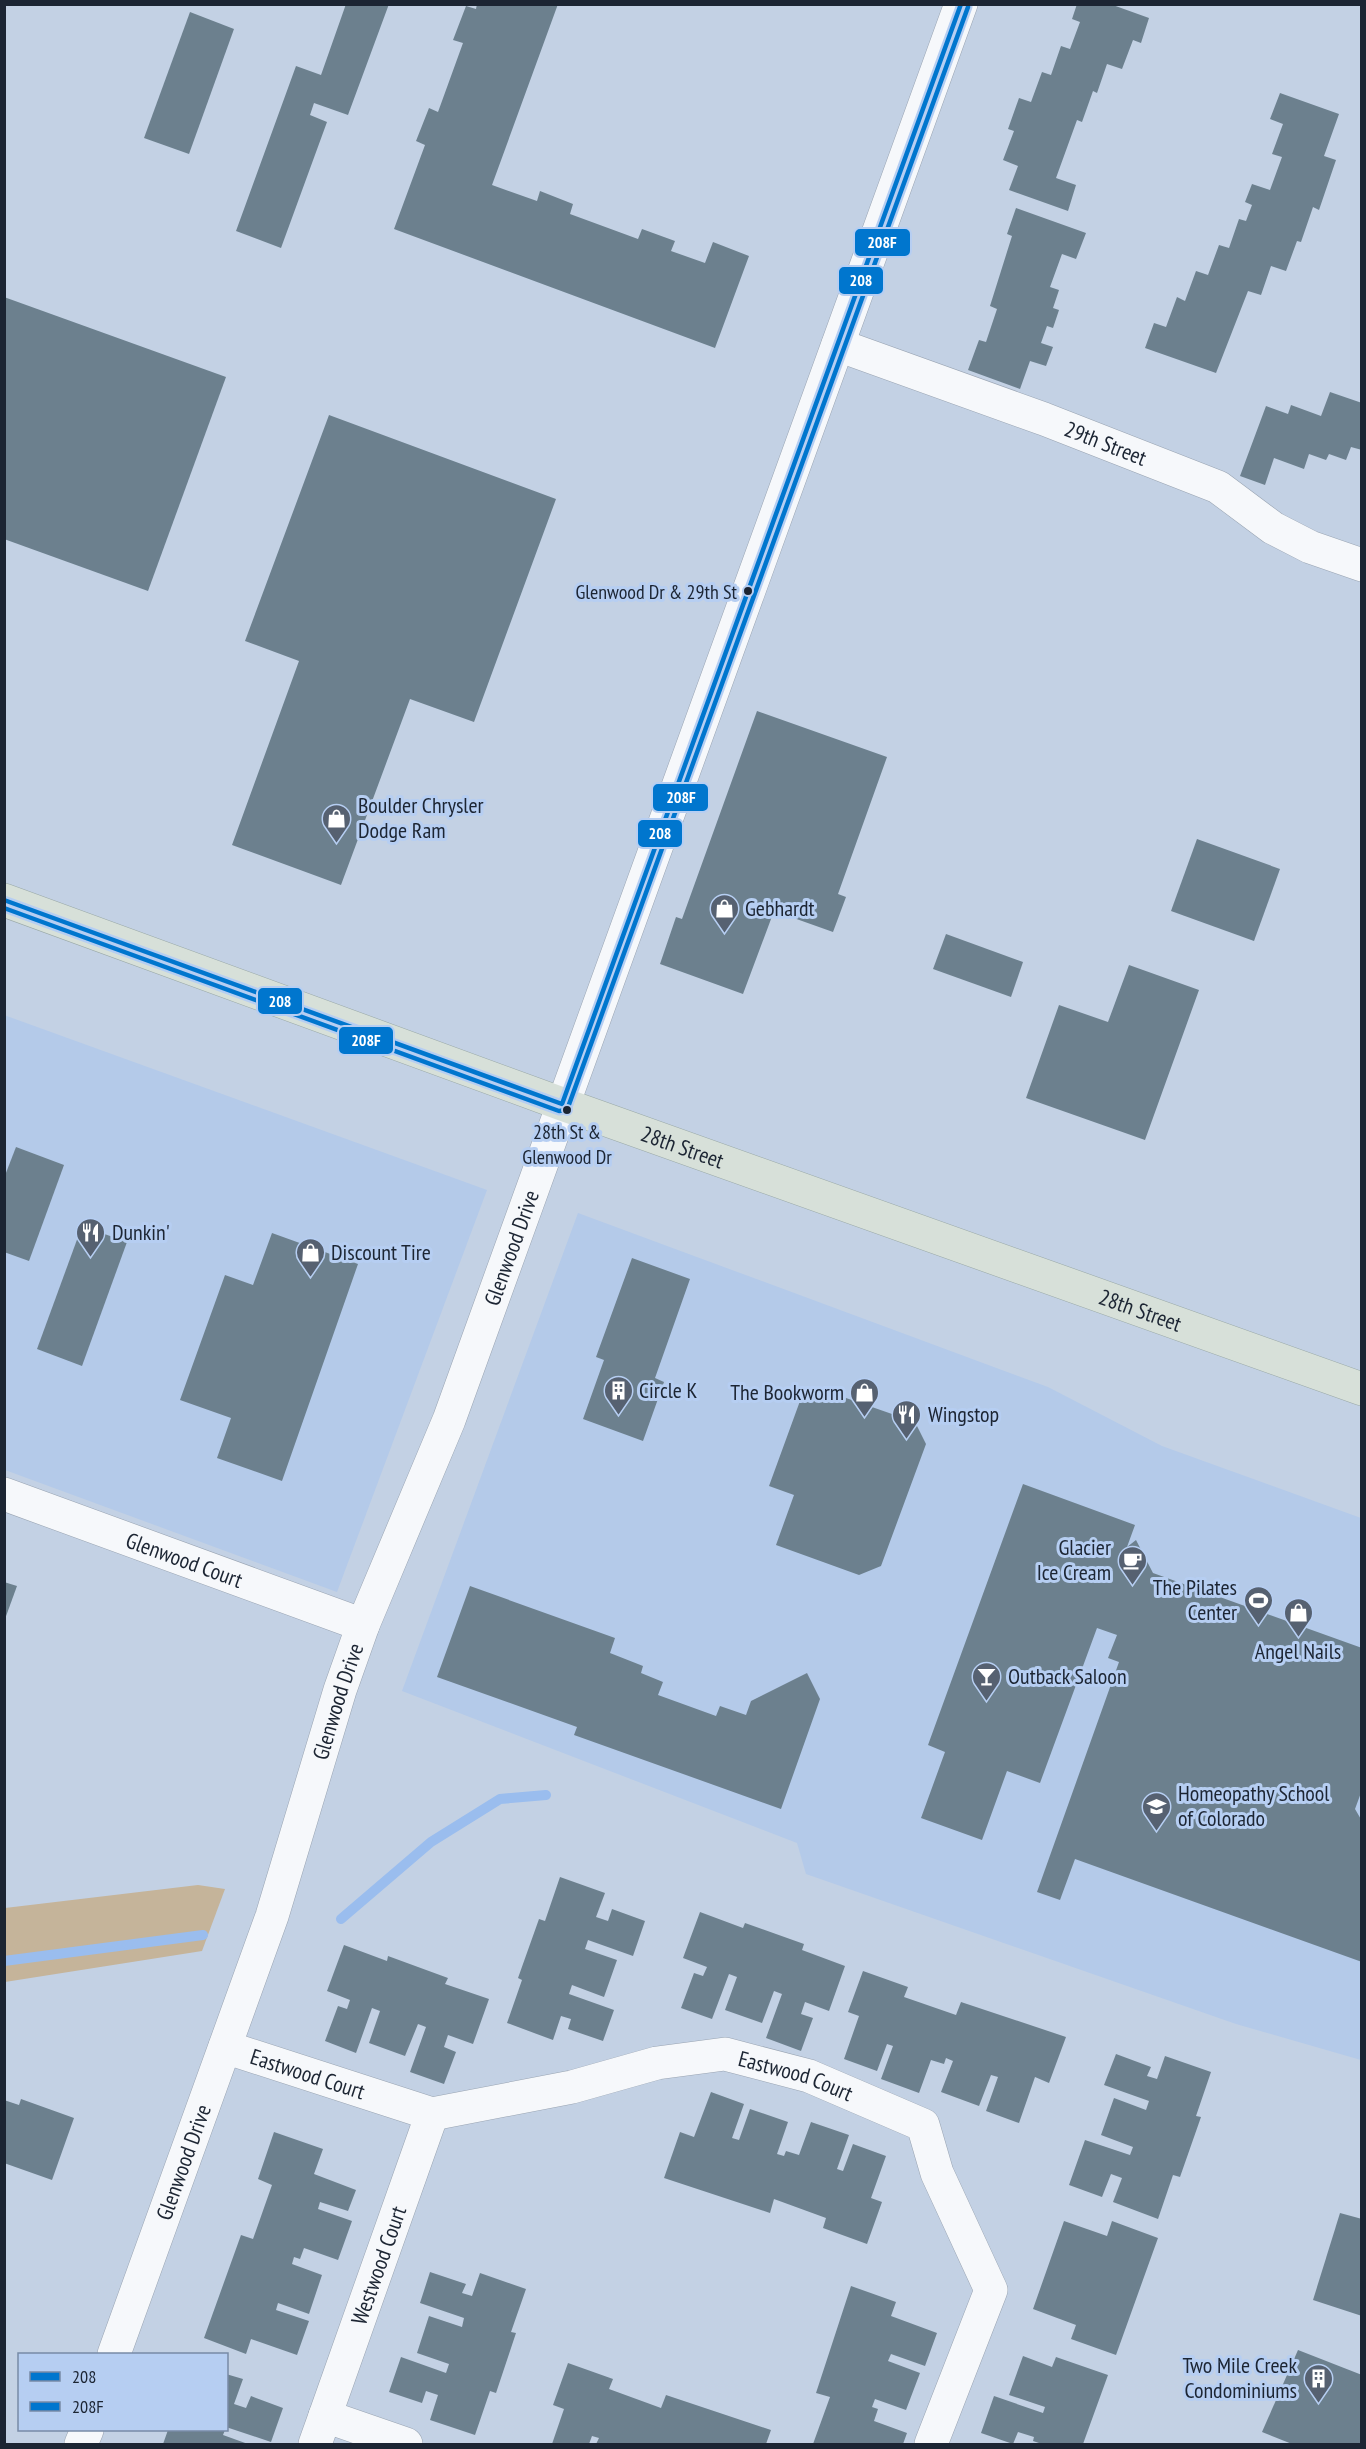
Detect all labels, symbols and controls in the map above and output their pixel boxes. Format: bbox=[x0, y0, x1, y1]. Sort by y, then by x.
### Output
line badge: 208F bbox=[854, 228, 911, 257]
text: 208F bbox=[867, 232, 897, 252]
line badge: 208 bbox=[838, 266, 884, 295]
text: 208 bbox=[850, 270, 872, 290]
street label: 29th Street bbox=[1061, 414, 1151, 472]
place label: Glenwood Dr & 29th St bbox=[575, 579, 737, 605]
marker: Glenwood Dr & 29th St bbox=[742, 585, 754, 597]
line badge: 208F bbox=[652, 783, 709, 812]
text: 208F bbox=[666, 787, 696, 807]
place label: Boulder Chrysler Dodge Ram bbox=[358, 791, 484, 844]
shop icon: Boulder Chrysler Dodge Ram bbox=[321, 802, 353, 844]
line badge: 208 bbox=[637, 819, 683, 848]
text: 208 bbox=[649, 823, 671, 843]
shop icon: Gebhardt bbox=[708, 892, 740, 934]
place label: Gebhardt bbox=[745, 894, 815, 922]
line badge: 208 bbox=[257, 987, 303, 1015]
text: 208 bbox=[269, 991, 291, 1011]
line badge: 208F bbox=[338, 1026, 394, 1055]
text: 208F bbox=[351, 1030, 381, 1050]
marker: 28th St & Glenwood Dr bbox=[561, 1104, 573, 1116]
place label: 28th St & Glenwood Dr bbox=[522, 1119, 612, 1170]
street label: 28th Street bbox=[637, 1119, 728, 1175]
street label: Glenwood Drive bbox=[478, 1186, 545, 1309]
restaurant icon: Dunkin' bbox=[75, 1216, 107, 1258]
place label: Dunkin' bbox=[112, 1218, 170, 1246]
shop icon: Discount Tire bbox=[294, 1236, 326, 1278]
place label: Discount Tire bbox=[331, 1238, 431, 1266]
street label: 28th Street bbox=[1095, 1282, 1185, 1338]
building icon: Circle K bbox=[602, 1374, 634, 1416]
place label: Circle K bbox=[639, 1376, 698, 1404]
shop icon: The Bookworm bbox=[849, 1376, 881, 1418]
place label: The Bookworm bbox=[730, 1378, 844, 1406]
restaurant icon: Wingstop bbox=[891, 1398, 923, 1440]
place label: Wingstop bbox=[928, 1400, 999, 1428]
street label: Glenwood Court bbox=[122, 1526, 246, 1594]
place label: Glacier Ice Cream bbox=[1037, 1533, 1111, 1586]
cafe icon: Glacier Ice Cream bbox=[1116, 1544, 1148, 1586]
place label: The Pilates Center bbox=[1153, 1573, 1237, 1626]
sports icon: The Pilates Center bbox=[1242, 1584, 1274, 1626]
shop icon: Angel Nails bbox=[1282, 1596, 1314, 1638]
place label: Angel Nails bbox=[1255, 1637, 1341, 1665]
street label: Glenwood Drive bbox=[306, 1639, 369, 1763]
bar icon: Outback Saloon bbox=[971, 1660, 1003, 1702]
place label: Outback Saloon bbox=[1008, 1662, 1127, 1690]
place label: Homeopathy School of Colorado bbox=[1178, 1779, 1330, 1832]
school or university icon: Homeopathy School of Colorado bbox=[1141, 1790, 1173, 1832]
street label: Eastwood Court bbox=[247, 2042, 369, 2105]
street label: Eastwood Court bbox=[735, 2044, 857, 2107]
street label: Glenwood Drive bbox=[150, 2101, 217, 2224]
street label: Westwood Court bbox=[345, 2202, 412, 2328]
place label: Two Mile Creek Condominiums bbox=[1182, 2351, 1297, 2404]
legend bbox=[18, 2353, 228, 2431]
building icon: Two Mile Creek Condominiums bbox=[1302, 2362, 1334, 2404]
text: 208 bbox=[72, 2365, 96, 2388]
text: 208F bbox=[72, 2395, 104, 2418]

